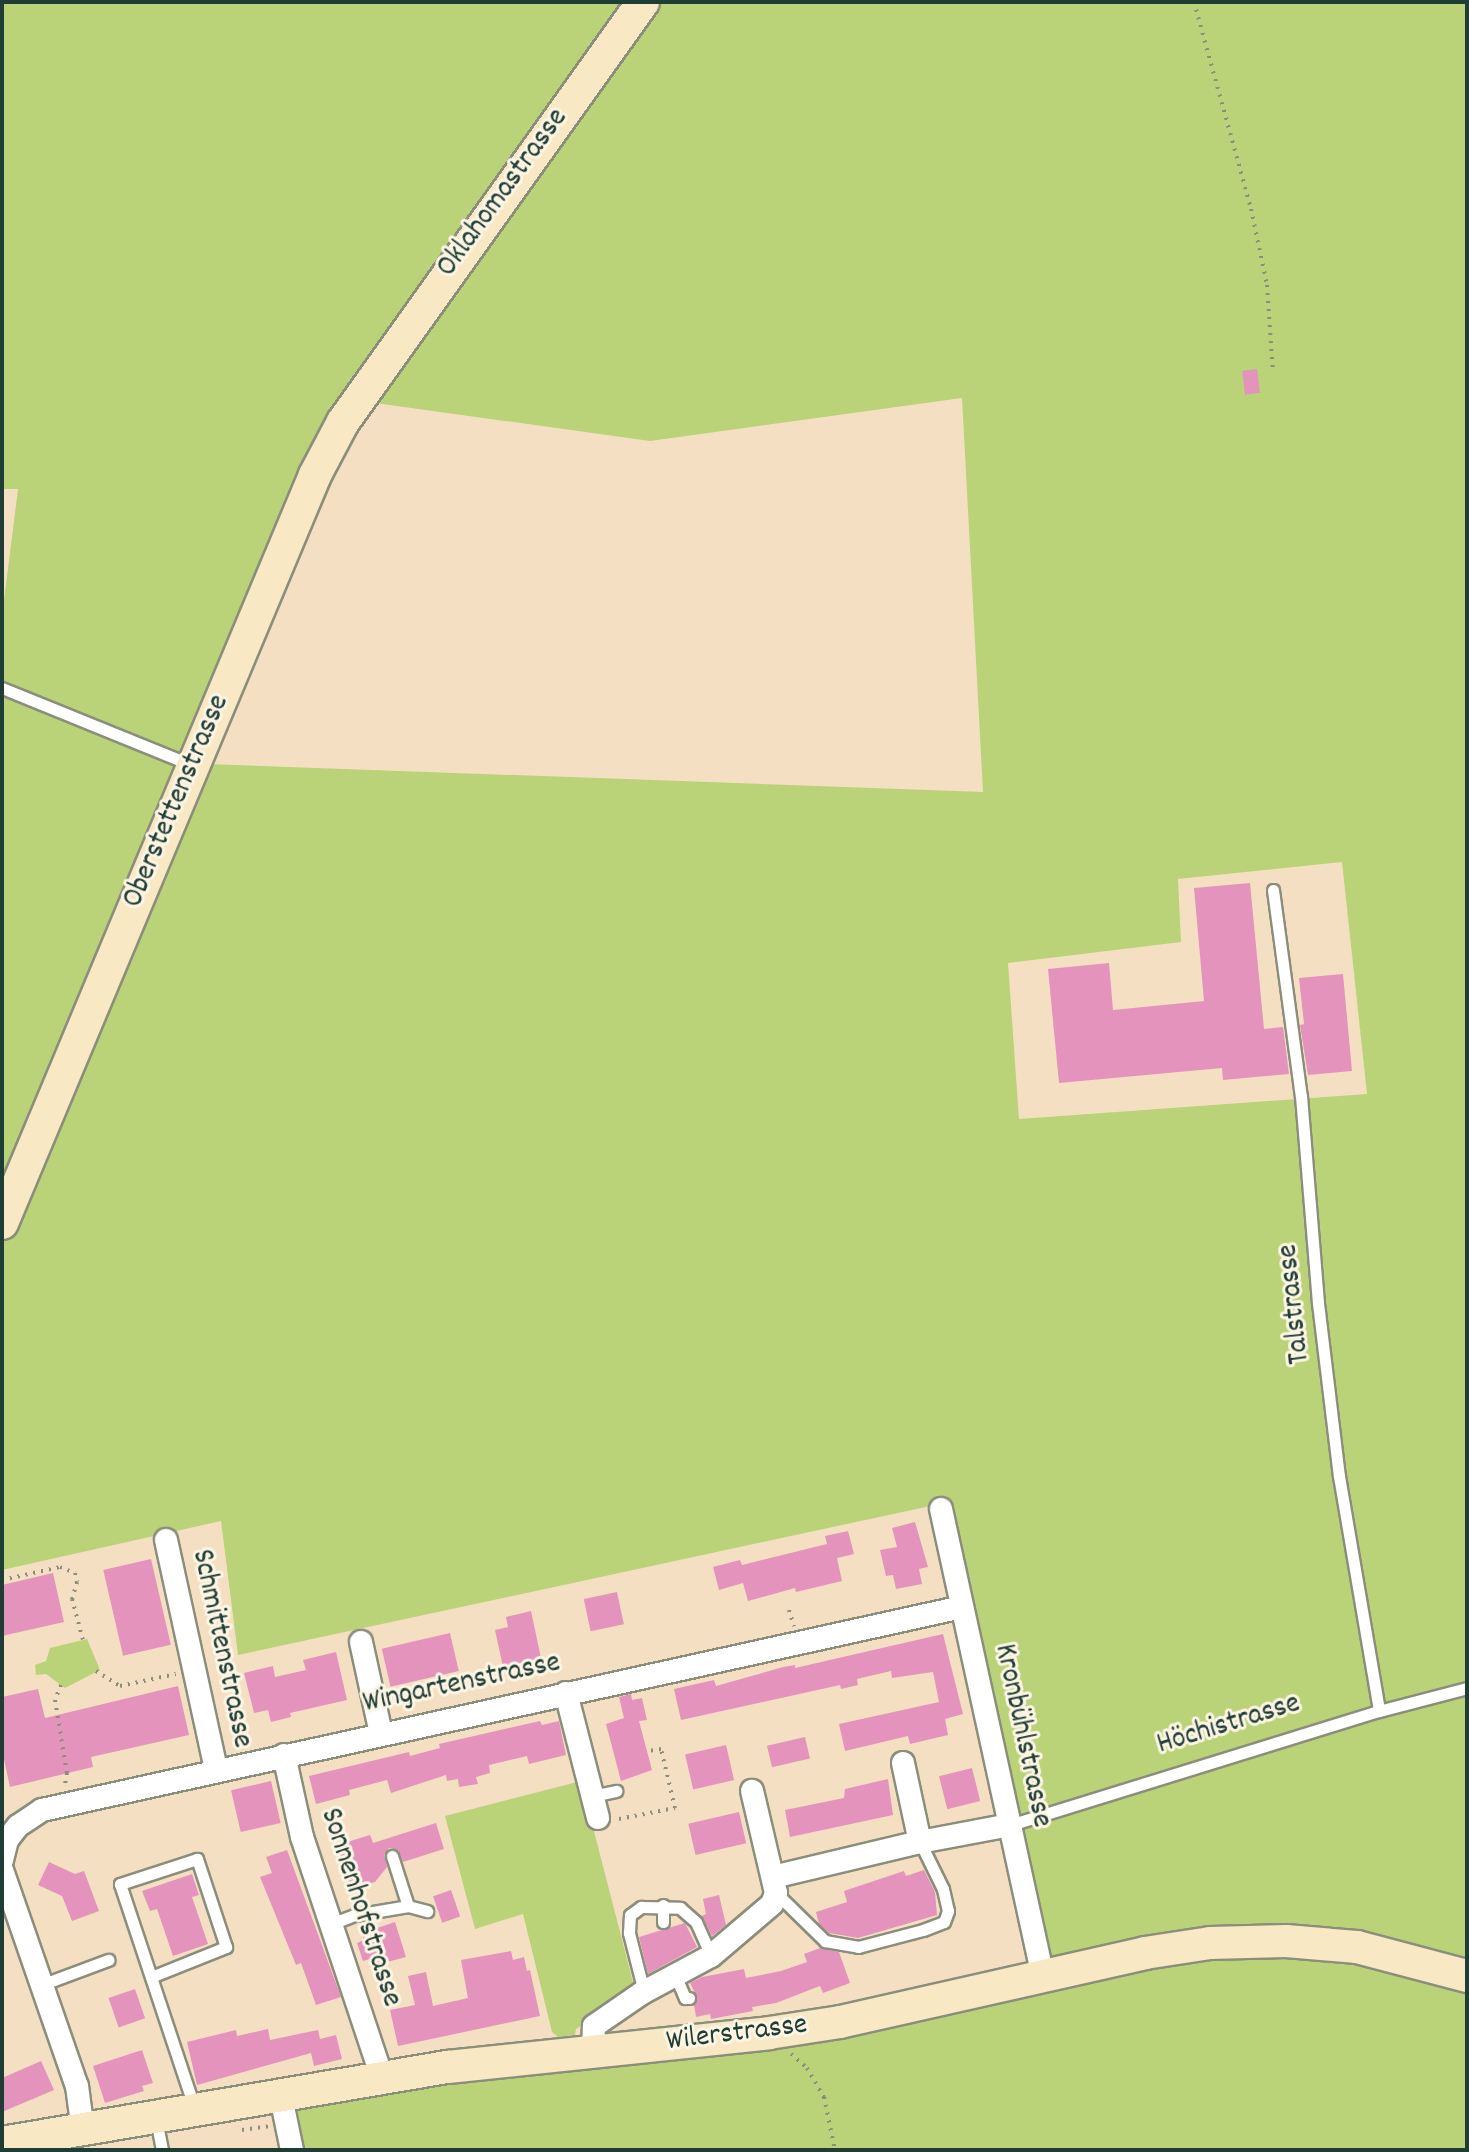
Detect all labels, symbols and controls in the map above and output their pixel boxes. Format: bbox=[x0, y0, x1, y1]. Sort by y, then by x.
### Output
street label: Oklahomastrasse bbox=[431, 103, 577, 285]
street label: Oberstettenstrasse bbox=[117, 690, 239, 914]
street label: Talstrasse bbox=[1272, 1242, 1320, 1366]
street label: Schmittenstrasse bbox=[181, 1547, 259, 1751]
street label: Kronbühlstrasse bbox=[984, 1641, 1058, 1831]
street label: Wingartenstrasse bbox=[360, 1647, 564, 1723]
street label: Höchistrasse bbox=[1153, 1687, 1305, 1765]
street label: Sonnenhofstrasse bbox=[310, 1804, 408, 2012]
street label: Wilerstrasse bbox=[665, 2009, 809, 2061]

